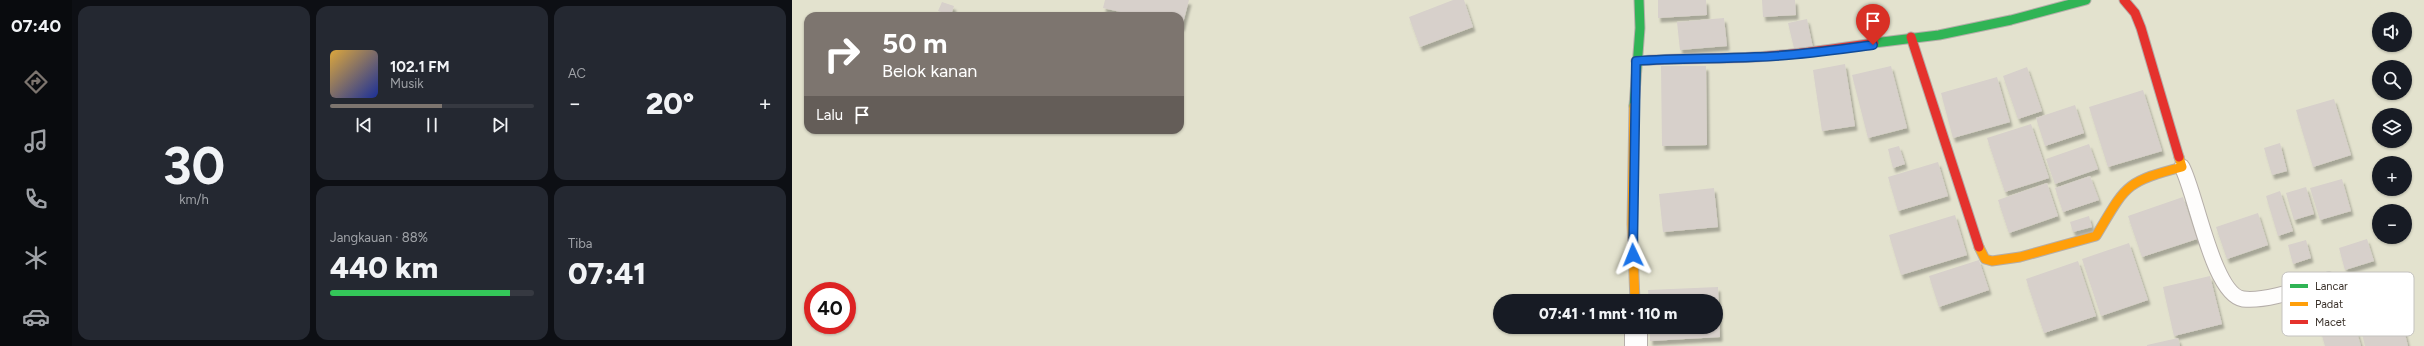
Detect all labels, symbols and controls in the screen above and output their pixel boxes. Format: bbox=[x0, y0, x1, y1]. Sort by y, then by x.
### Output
pin bbox=[1856, 4, 1890, 45]
icon: arrive bbox=[1862, 10, 1884, 32]
map controls bbox=[2372, 12, 2412, 244]
button: sound bbox=[2372, 12, 2412, 52]
text: 07:40 bbox=[11, 15, 61, 37]
text: 50 m bbox=[882, 26, 948, 60]
icon: right bbox=[816, 28, 868, 80]
text: 102.1 FM bbox=[390, 58, 450, 76]
text: Belok kanan bbox=[882, 60, 977, 82]
button: search bbox=[2372, 60, 2412, 100]
text: AC bbox=[568, 66, 586, 81]
icon: directions bbox=[22, 68, 50, 96]
text: Musik bbox=[390, 76, 424, 91]
text: 20° bbox=[646, 85, 694, 122]
text: − bbox=[568, 90, 582, 117]
text: + bbox=[758, 90, 772, 117]
icon: arrive bbox=[851, 104, 873, 126]
text: Lalu bbox=[816, 106, 843, 124]
button: layers bbox=[2372, 108, 2412, 148]
icon: previous bbox=[353, 114, 375, 136]
icon: pause bbox=[421, 114, 443, 136]
icon: next bbox=[489, 114, 511, 136]
icon: music bbox=[22, 127, 50, 155]
text: 30 bbox=[163, 135, 225, 197]
button: + bbox=[2372, 156, 2412, 196]
icon: phone bbox=[22, 185, 50, 213]
text: km/h bbox=[179, 192, 209, 207]
button: − bbox=[2372, 204, 2412, 244]
text: Jangkauan · 88% bbox=[330, 230, 428, 245]
position arrow bbox=[1612, 234, 1654, 276]
text: Tiba bbox=[568, 236, 592, 251]
icon: climate bbox=[22, 244, 50, 272]
text: 440 km bbox=[330, 249, 438, 286]
text: 07:41 bbox=[568, 255, 646, 292]
legend bbox=[2282, 272, 2414, 336]
text: Lancar bbox=[2315, 280, 2348, 293]
speed limit sign: 40 bbox=[804, 282, 856, 334]
text: Padat bbox=[2315, 298, 2343, 311]
icon: car bbox=[22, 303, 50, 331]
text: 07:41 · 1 mnt · 110 m bbox=[1539, 305, 1677, 323]
text: Macet bbox=[2315, 316, 2346, 329]

